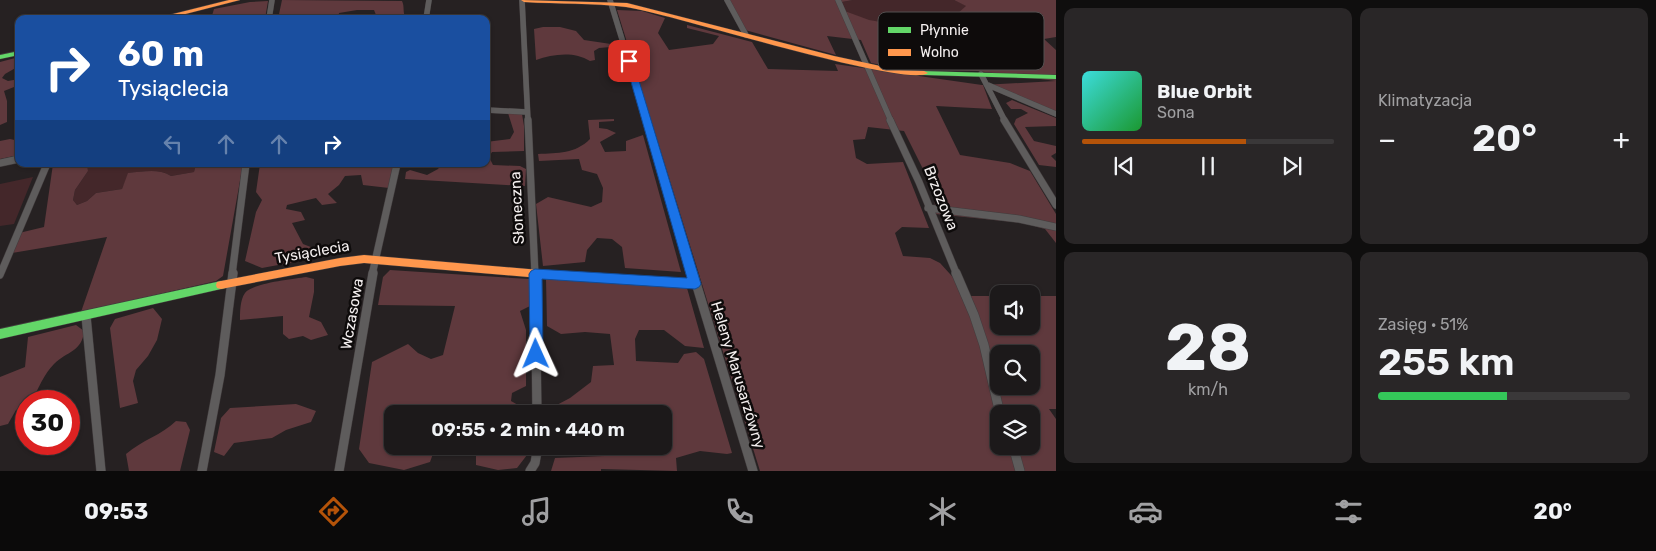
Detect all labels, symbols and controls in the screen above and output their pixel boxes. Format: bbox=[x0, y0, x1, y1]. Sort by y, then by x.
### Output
legend bbox=[878, 12, 1044, 70]
text: Płynnie bbox=[920, 22, 969, 39]
text: 60 m bbox=[118, 33, 204, 75]
icon: right bbox=[35, 35, 100, 100]
pin bbox=[608, 40, 650, 82]
text: Wolno bbox=[920, 44, 959, 61]
icon: arrive bbox=[615, 47, 643, 75]
text: Tysiąclecia bbox=[118, 75, 229, 102]
text: Blue Orbit bbox=[1157, 80, 1252, 103]
text: Klimatyzacja bbox=[1378, 91, 1472, 110]
text: Sona bbox=[1157, 103, 1195, 122]
text: 20° bbox=[1472, 115, 1537, 161]
text: − bbox=[1378, 123, 1396, 156]
text: + bbox=[1613, 123, 1630, 156]
icon: left bbox=[159, 130, 187, 158]
icon: ahead bbox=[212, 130, 240, 158]
icon: ahead bbox=[265, 130, 293, 158]
icon: right bbox=[318, 130, 346, 158]
icon: previous bbox=[1110, 152, 1138, 180]
icon: pause bbox=[1194, 152, 1222, 180]
icon: next bbox=[1278, 152, 1306, 180]
street label: Brzozowa bbox=[920, 163, 962, 233]
street label: Słoneczna bbox=[506, 171, 528, 245]
street label: Tysiąclecia bbox=[273, 237, 351, 267]
street label: Wczasowa bbox=[337, 277, 367, 351]
map controls bbox=[990, 285, 1040, 455]
button: sound bbox=[990, 285, 1040, 335]
street label: Heleny Marusarzówny bbox=[707, 299, 769, 451]
text: 28 bbox=[1165, 309, 1251, 386]
text: Zasięg · 51% bbox=[1378, 315, 1468, 334]
position arrow bbox=[509, 327, 561, 379]
text: 255 km bbox=[1378, 339, 1515, 385]
button: search bbox=[990, 345, 1040, 395]
text: km/h bbox=[1188, 380, 1228, 399]
speed limit sign: 30 bbox=[15, 390, 80, 455]
button: layers bbox=[990, 405, 1040, 455]
text: 09:55 · 2 min · 440 m bbox=[431, 418, 625, 441]
icon: directions bbox=[316, 494, 351, 529]
icon: music bbox=[519, 494, 554, 529]
icon: phone bbox=[722, 494, 757, 529]
icon: climate bbox=[925, 494, 960, 529]
icon: car bbox=[1128, 494, 1163, 529]
icon: filters bbox=[1331, 494, 1366, 529]
text: 09:53 bbox=[84, 498, 148, 525]
text: 20° bbox=[1534, 498, 1572, 525]

